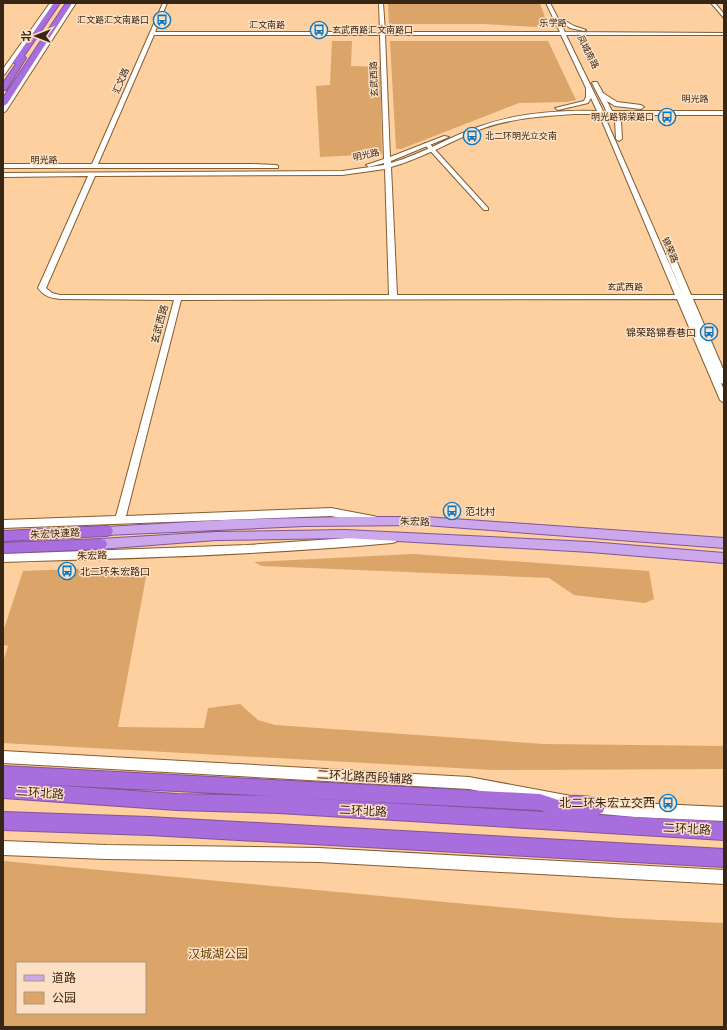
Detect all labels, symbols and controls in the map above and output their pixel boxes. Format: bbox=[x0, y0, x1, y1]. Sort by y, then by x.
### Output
bus stop icon: 汇文路汇文南路口 bbox=[152, 10, 172, 30]
place label: 汇文路汇文南路口 bbox=[77, 15, 149, 25]
north arrow bbox=[16, 16, 56, 56]
street label: 乐学路 bbox=[539, 18, 567, 28]
street label: 汇文南路 bbox=[249, 20, 285, 30]
bus stop icon: 玄武西路汇文南路口 bbox=[309, 20, 329, 40]
place label: 玄武西路汇文南路口 bbox=[332, 25, 413, 35]
text: 北 bbox=[20, 31, 32, 42]
street label: 凤城南路 bbox=[575, 34, 601, 70]
street label: 玄武西路 bbox=[368, 61, 380, 97]
street label: 汇文路 bbox=[111, 67, 131, 95]
street label: 明光路 bbox=[681, 94, 709, 104]
bus stop icon: 明光路锦荣路口 bbox=[657, 107, 677, 127]
place label: 明光路锦荣路口 bbox=[591, 112, 654, 122]
bus stop icon: 北二环明光立交南 bbox=[462, 126, 482, 146]
place label: 北二环明光立交南 bbox=[485, 131, 557, 141]
street label: 明光路 bbox=[352, 147, 380, 163]
street label: 明光路 bbox=[30, 155, 58, 165]
street label: 锦荣路 bbox=[660, 236, 680, 264]
street label: 玄武西路 bbox=[607, 282, 643, 292]
street label: 玄武西路 bbox=[149, 303, 170, 345]
bus stop icon: 锦荣路锦春巷口 bbox=[699, 322, 719, 342]
place label: 锦荣路锦春巷口 bbox=[626, 327, 696, 338]
bus stop icon: 范北村 bbox=[442, 501, 462, 521]
place label: 范北村 bbox=[465, 506, 495, 517]
street label: 朱宏路 bbox=[400, 515, 430, 528]
street label: 朱宏快速路 bbox=[30, 527, 80, 540]
street label: 朱宏路 bbox=[77, 549, 107, 562]
bus stop icon: 北二环朱宏路口 bbox=[57, 561, 77, 581]
place label: 北二环朱宏路口 bbox=[80, 566, 150, 577]
street label: 二环北路西段辅路 bbox=[317, 767, 413, 787]
street label: 二环北路 bbox=[16, 784, 64, 802]
bus stop icon: 北二环朱宏立交西 bbox=[658, 793, 678, 813]
place label: 北二环朱宏立交西 bbox=[559, 796, 655, 810]
street label: 二环北路 bbox=[339, 803, 387, 819]
street label: 二环北路 bbox=[663, 821, 711, 837]
park label: 汉城湖公园 bbox=[188, 947, 248, 961]
legend bbox=[16, 962, 146, 1014]
text: 道路 bbox=[52, 971, 76, 985]
text: 公园 bbox=[52, 991, 76, 1005]

